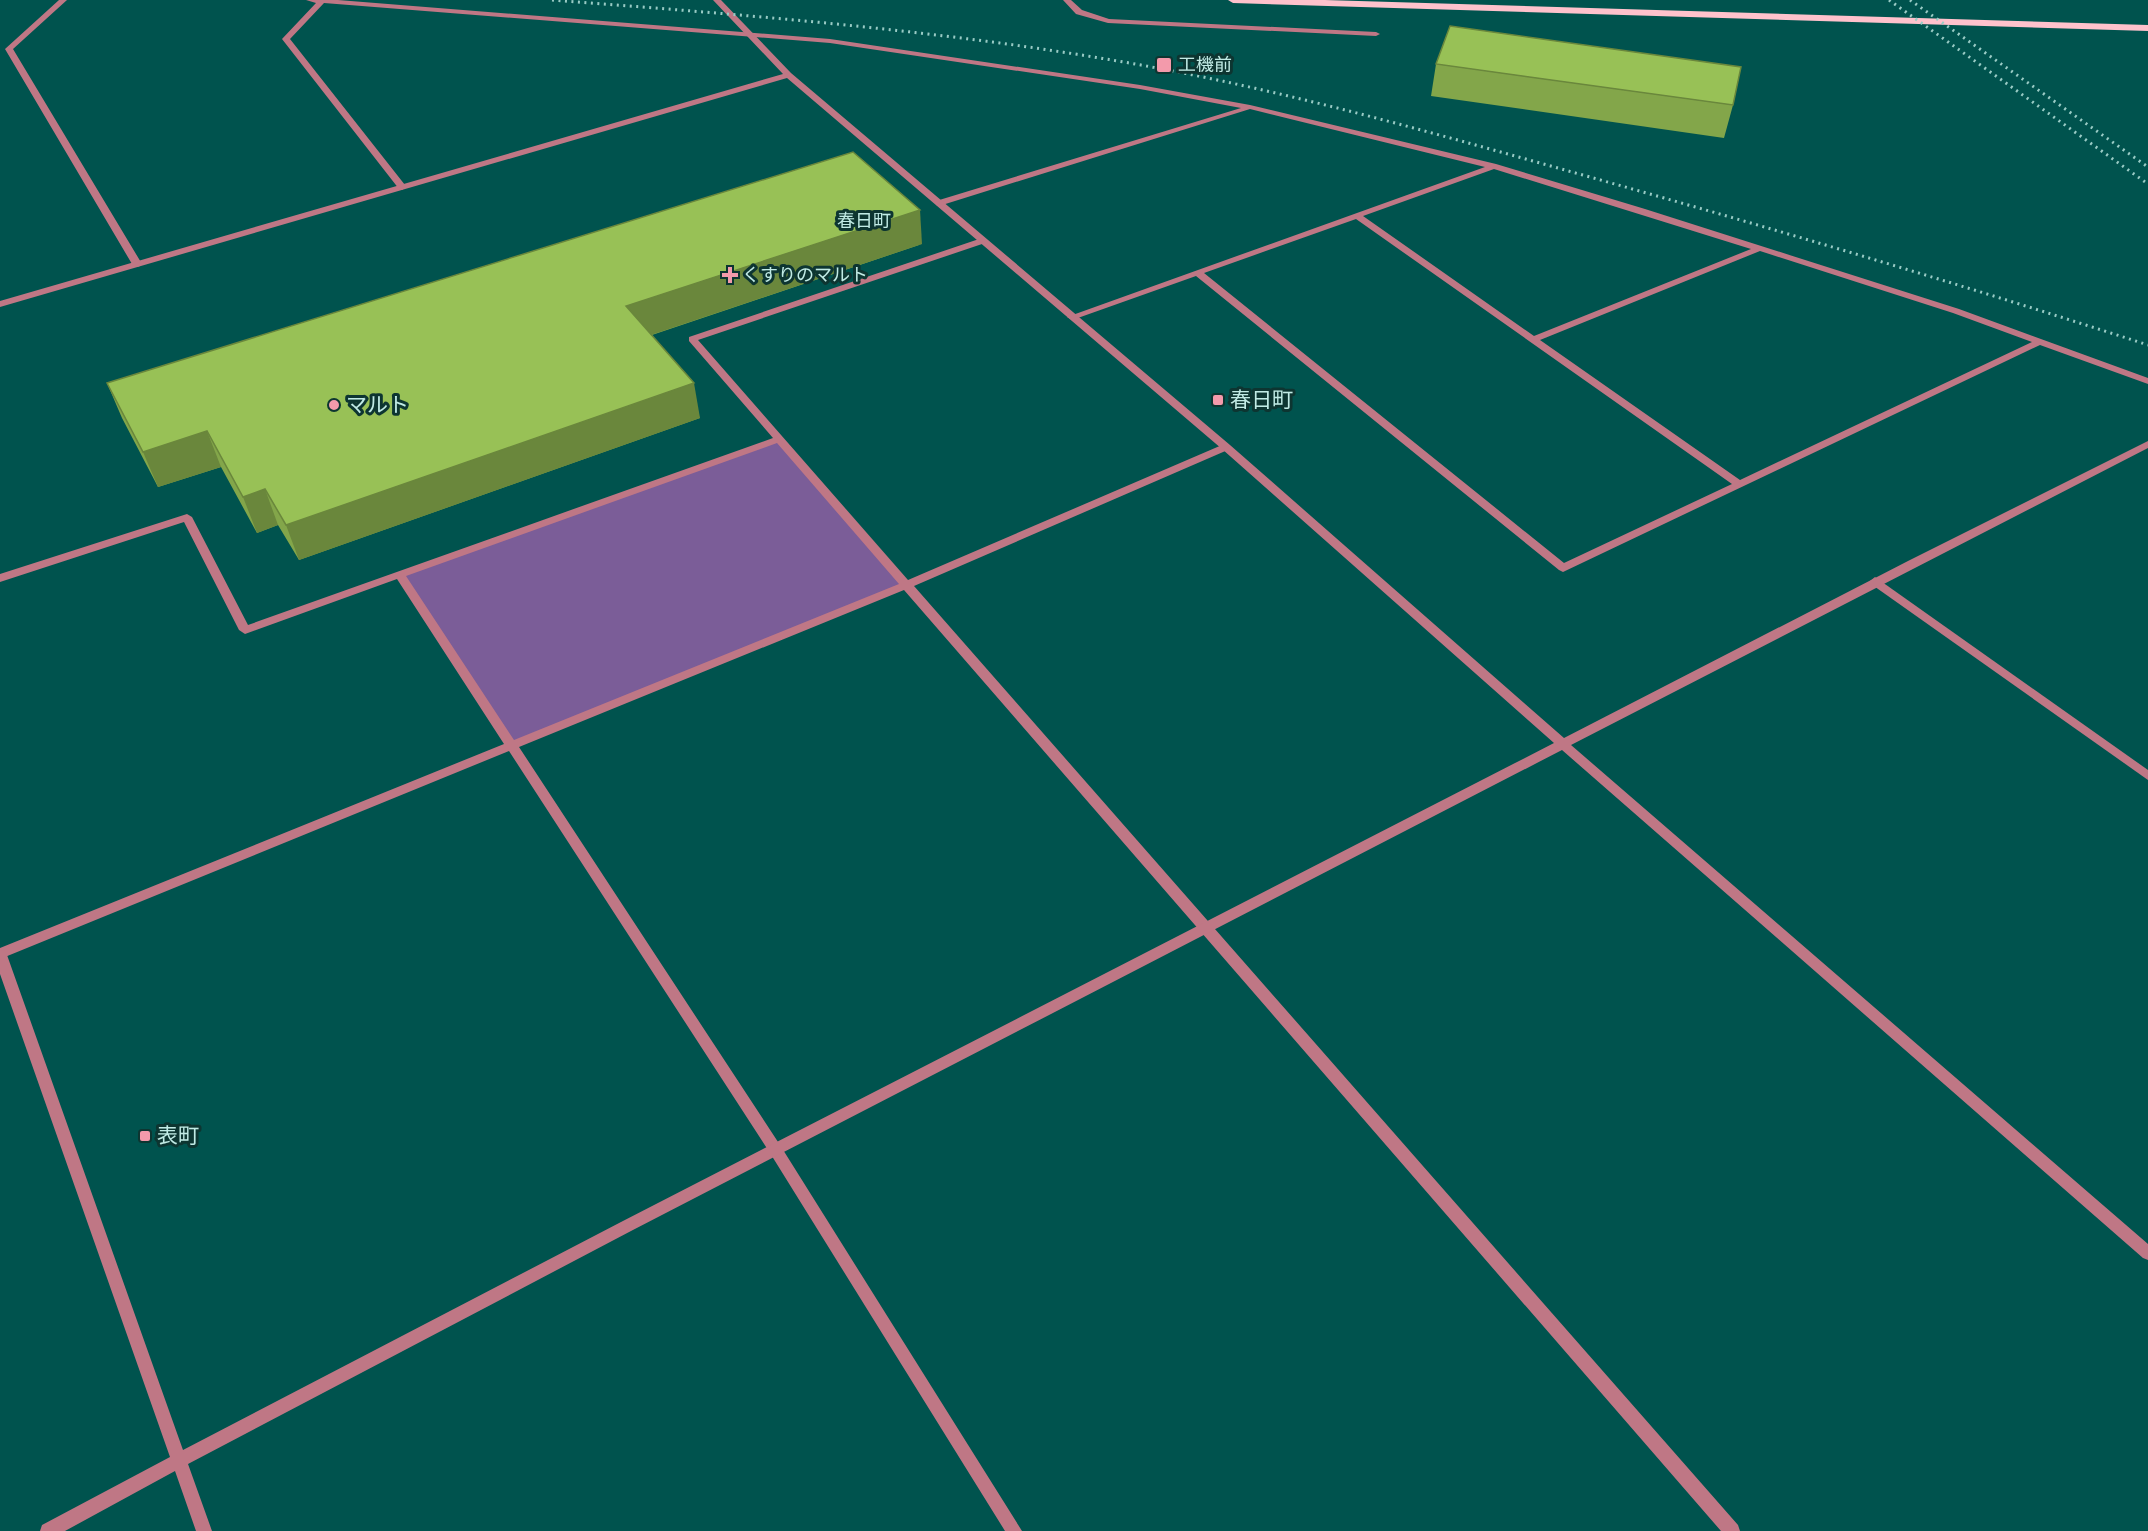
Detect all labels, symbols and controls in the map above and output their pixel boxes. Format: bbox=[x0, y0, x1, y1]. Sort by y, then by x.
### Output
place label: 工機前 bbox=[1178, 53, 1232, 75]
marker: 工機前 bbox=[1155, 56, 1173, 74]
district label: 春日町 bbox=[837, 209, 891, 231]
place label: くすりのマルト bbox=[742, 263, 868, 285]
marker: くすりのマルト bbox=[723, 268, 737, 282]
place label: 春日町 bbox=[1230, 386, 1293, 411]
place label: マルト bbox=[346, 391, 409, 416]
marker: 春日町 bbox=[1211, 393, 1225, 407]
marker: マルト bbox=[327, 398, 341, 412]
place label: 表町 bbox=[157, 1122, 199, 1147]
marker: 表町 bbox=[138, 1129, 152, 1143]

